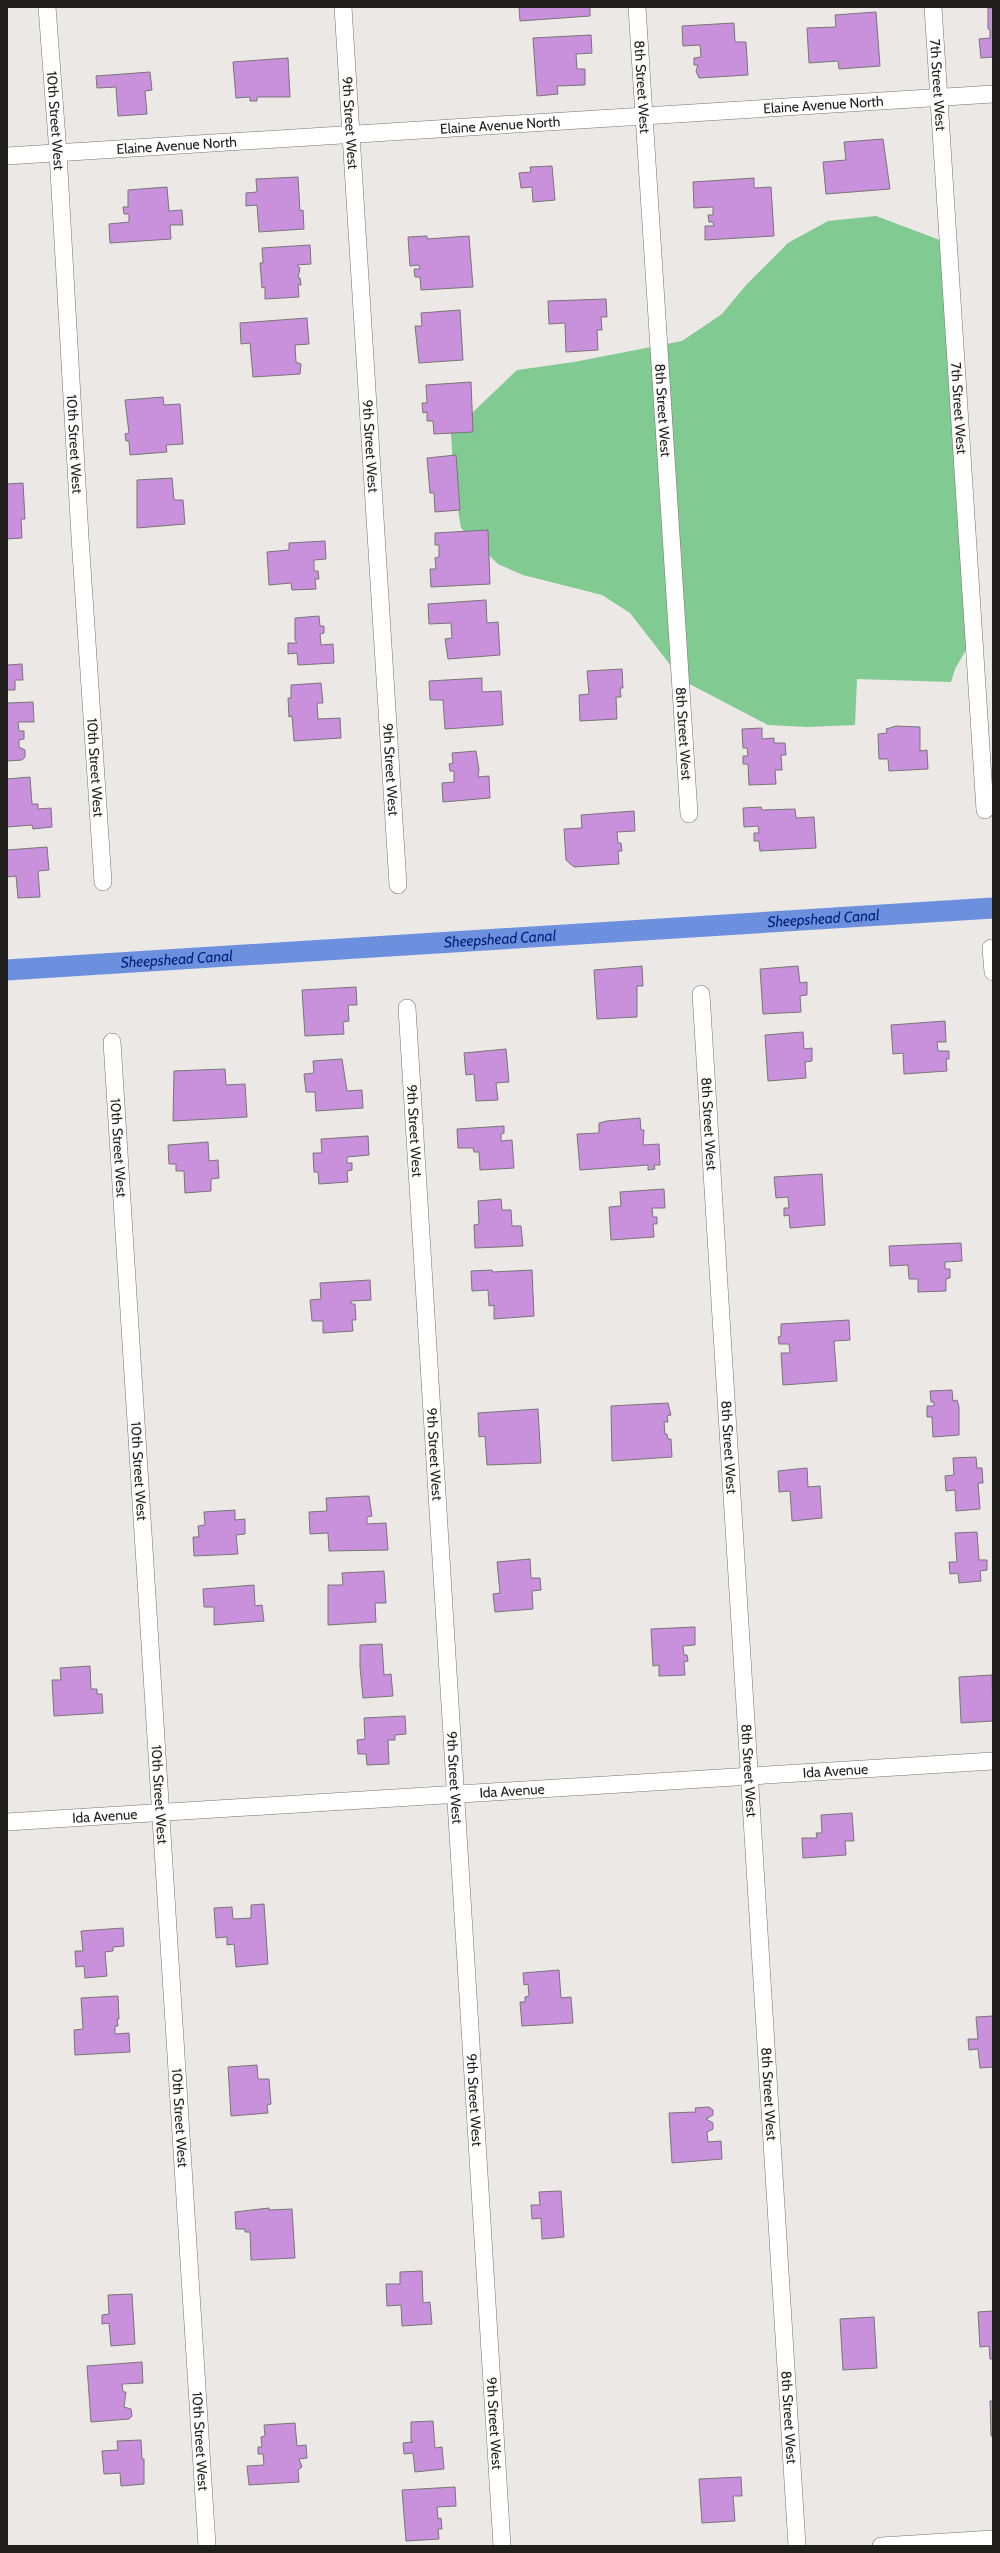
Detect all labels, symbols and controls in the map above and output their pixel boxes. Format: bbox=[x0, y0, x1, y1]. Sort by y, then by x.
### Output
street label: 7th Street West bbox=[926, 38, 950, 132]
street label: 8th Street West bbox=[630, 40, 654, 134]
street label: 10th Street West bbox=[43, 70, 68, 171]
street label: 9th Street West bbox=[338, 76, 362, 170]
street label: Elaine Avenue North bbox=[763, 92, 884, 117]
street label: Elaine Avenue North bbox=[439, 112, 561, 138]
street label: Elaine Avenue North bbox=[116, 133, 237, 158]
street label: 7th Street West bbox=[947, 362, 971, 455]
street label: 8th Street West bbox=[651, 363, 675, 458]
street label: 10th Street West bbox=[63, 394, 87, 495]
street label: 9th Street West bbox=[359, 399, 382, 493]
street label: 8th Street West bbox=[672, 686, 696, 781]
street label: 10th Street West bbox=[83, 717, 108, 818]
street label: 9th Street West bbox=[379, 723, 403, 817]
water label: Sheepshead Canal bbox=[767, 906, 880, 931]
water label: Sheepshead Canal bbox=[443, 926, 557, 952]
water label: Sheepshead Canal bbox=[120, 947, 234, 972]
street label: 8th Street West bbox=[697, 1077, 721, 1171]
street label: 9th Street West bbox=[403, 1084, 426, 1178]
street label: 10th Street West bbox=[107, 1098, 131, 1198]
street label: 8th Street West bbox=[717, 1400, 741, 1495]
street label: 9th Street West bbox=[423, 1407, 446, 1501]
street label: 10th Street West bbox=[127, 1421, 151, 1522]
street label: 8th Street West bbox=[737, 1723, 761, 1818]
street label: 9th Street West bbox=[443, 1731, 466, 1825]
street label: 10th Street West bbox=[147, 1744, 172, 1845]
street label: Ida Avenue bbox=[802, 1760, 869, 1782]
street label: Ida Avenue bbox=[479, 1780, 545, 1802]
street label: Ida Avenue bbox=[72, 1805, 138, 1827]
street label: 8th Street West bbox=[757, 2047, 781, 2141]
street label: 9th Street West bbox=[463, 2053, 486, 2147]
street label: 10th Street West bbox=[168, 2068, 192, 2168]
street label: 8th Street West bbox=[777, 2370, 801, 2465]
street label: 9th Street West bbox=[483, 2376, 506, 2471]
street label: 10th Street West bbox=[188, 2391, 213, 2492]

